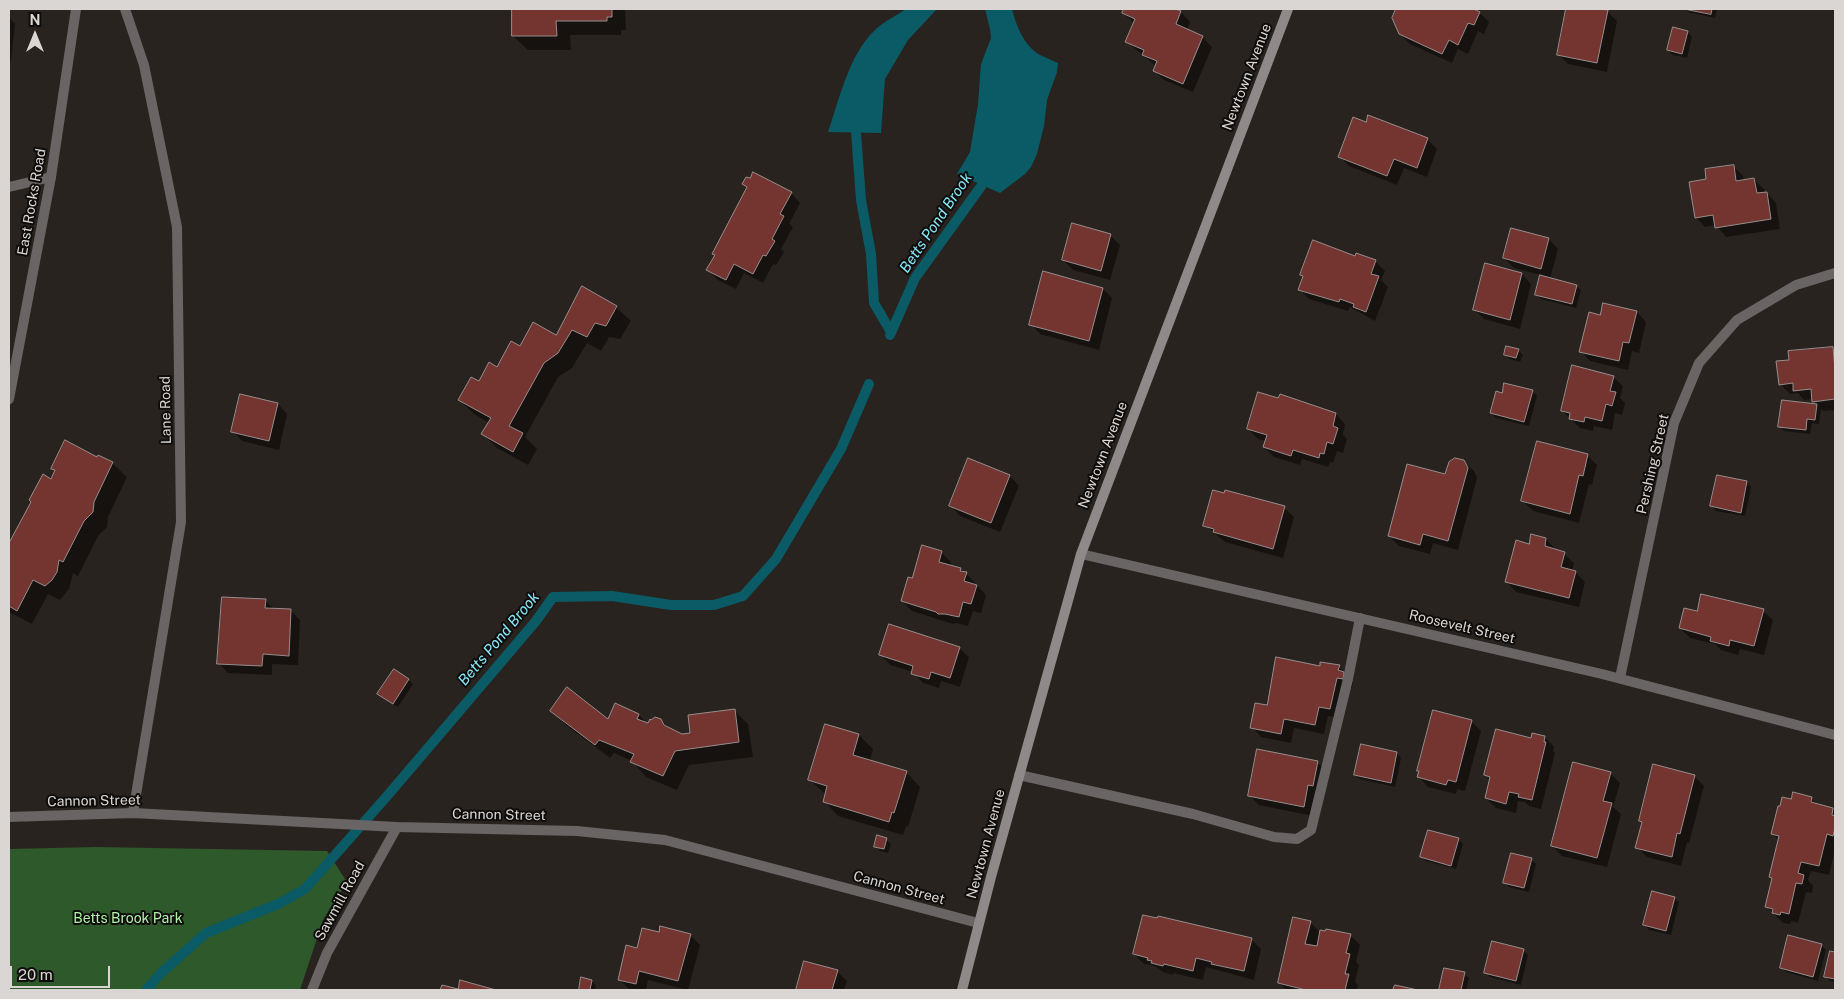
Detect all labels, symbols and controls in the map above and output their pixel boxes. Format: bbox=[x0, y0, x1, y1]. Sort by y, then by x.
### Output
north arrow bbox=[10, 10, 60, 60]
text: N bbox=[30, 12, 40, 28]
street label: Newtown Avenue bbox=[1219, 21, 1275, 133]
street label: East Rocks Road bbox=[14, 147, 50, 257]
water label: Betts Pond Brook bbox=[896, 170, 976, 276]
street label: Lane Road bbox=[157, 376, 175, 444]
street label: Newtown Avenue bbox=[1075, 399, 1131, 511]
street label: Pershing Street bbox=[1633, 412, 1673, 516]
water label: Betts Pond Brook bbox=[455, 589, 543, 689]
street label: Roosevelt Street bbox=[1407, 607, 1517, 647]
street label: Newtown Avenue bbox=[963, 787, 1009, 901]
street label: Cannon Street bbox=[47, 792, 141, 810]
street label: Cannon Street bbox=[452, 806, 546, 824]
street label: Sawmill Road bbox=[311, 858, 369, 944]
street label: Cannon Street bbox=[852, 868, 946, 908]
park label: Betts Brook Park bbox=[73, 911, 183, 927]
scale bar bbox=[12, 956, 112, 988]
text: 20 m bbox=[18, 966, 53, 983]

